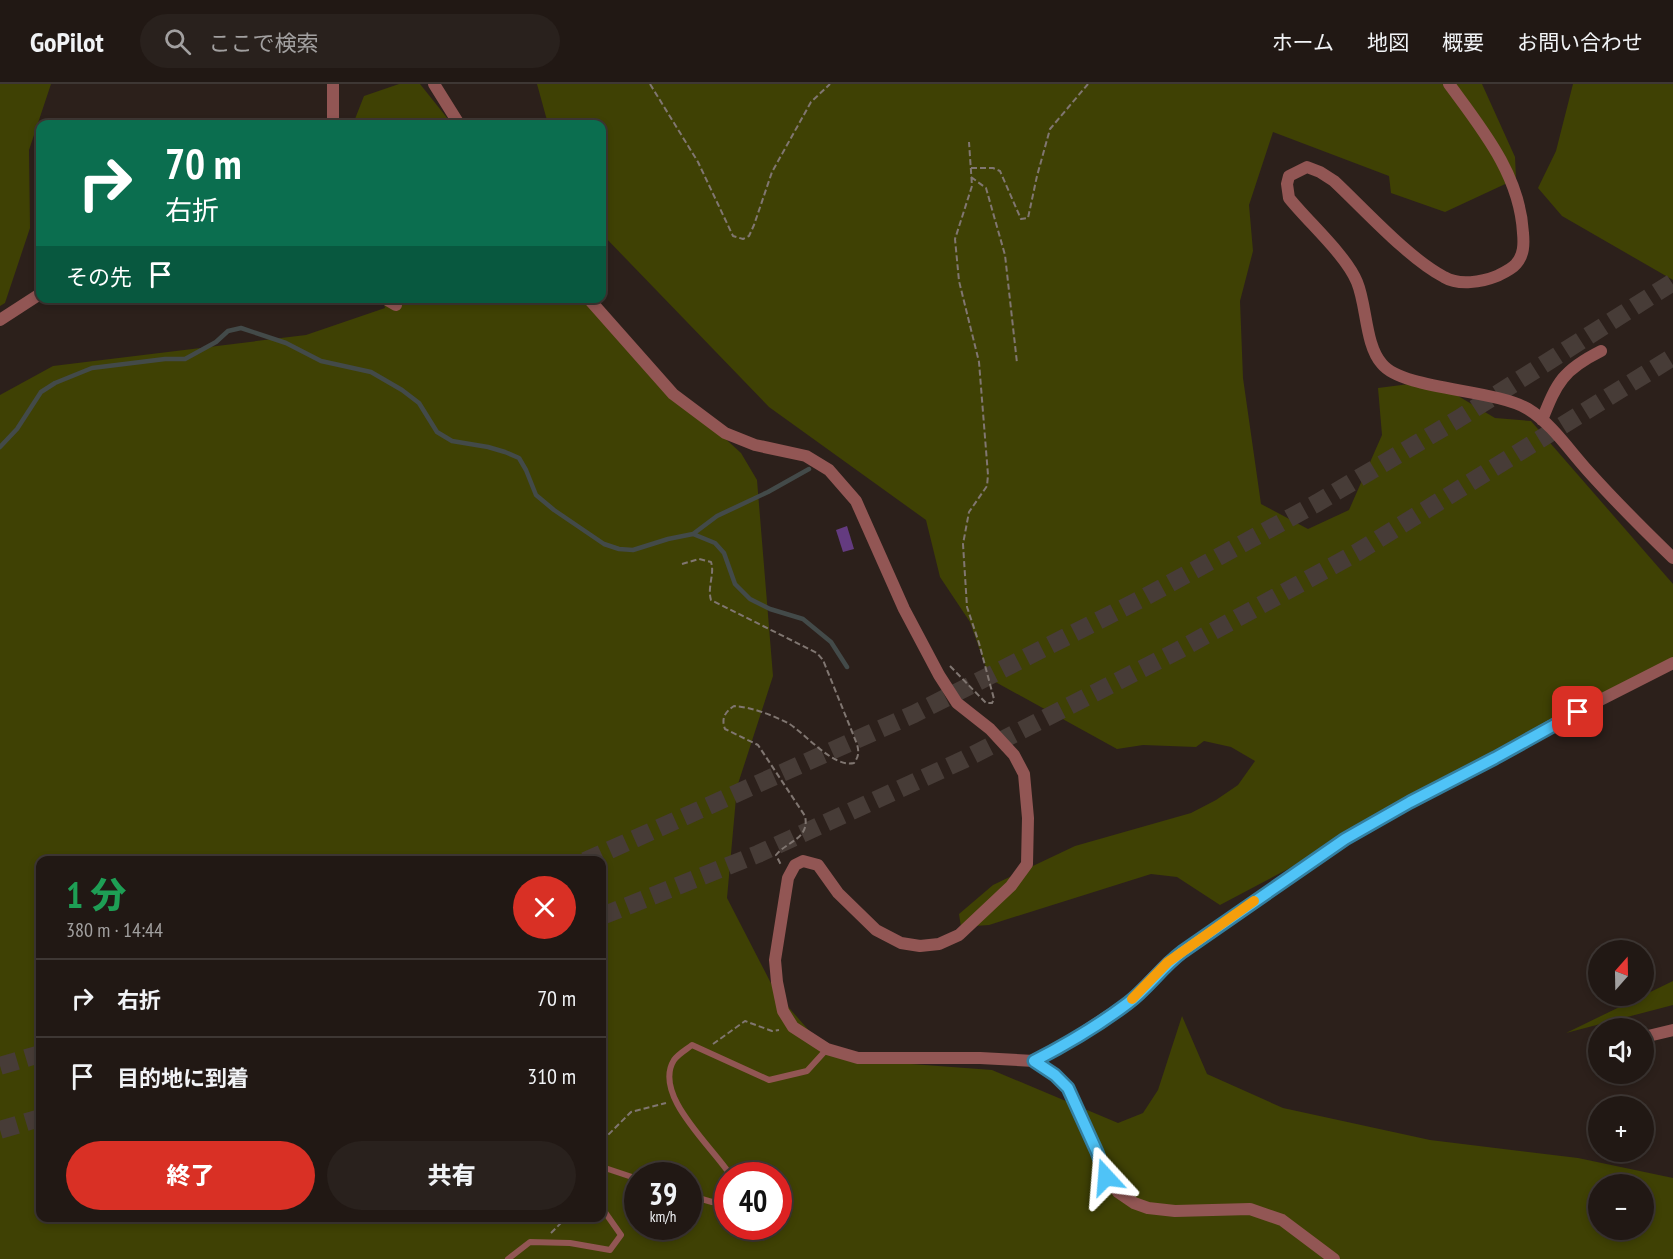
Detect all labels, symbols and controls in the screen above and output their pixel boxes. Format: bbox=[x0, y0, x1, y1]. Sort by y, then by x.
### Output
search box bbox=[140, 14, 560, 68]
text: GoPilot bbox=[30, 23, 104, 60]
icon: search bbox=[161, 25, 194, 58]
text: ここで検索 bbox=[209, 29, 319, 57]
text: ホーム bbox=[1272, 29, 1334, 56]
text: 地図 bbox=[1367, 29, 1409, 56]
text: 概要 bbox=[1442, 29, 1484, 56]
text: お問い合わせ bbox=[1517, 29, 1643, 56]
text: 70 m bbox=[165, 136, 242, 191]
icon: right bbox=[66, 144, 144, 222]
text: 右折 bbox=[165, 193, 219, 227]
icon: arrive bbox=[144, 258, 177, 291]
text: その先 bbox=[66, 263, 132, 291]
pin bbox=[1552, 686, 1603, 737]
icon: arrive bbox=[1561, 695, 1594, 728]
text: 1 分 bbox=[66, 871, 127, 918]
button: close bbox=[513, 876, 576, 939]
text: 380 m · 14:44 bbox=[66, 917, 163, 943]
north arrow bbox=[1588, 940, 1654, 1006]
map controls bbox=[1588, 940, 1654, 1240]
icon: right bbox=[66, 982, 99, 1015]
text: 70 m bbox=[537, 984, 576, 1012]
text: 右折 bbox=[117, 986, 161, 1014]
button: sound bbox=[1588, 1018, 1654, 1084]
icon: arrive bbox=[66, 1060, 99, 1093]
text: 310 m bbox=[527, 1062, 576, 1090]
text: 目的地に到着 bbox=[117, 1064, 249, 1092]
button: + bbox=[1588, 1096, 1654, 1162]
button: 終了 bbox=[66, 1141, 315, 1210]
button: 共有 bbox=[327, 1141, 576, 1210]
position arrow bbox=[1074, 1145, 1138, 1209]
speed limit sign: 40 bbox=[714, 1162, 792, 1240]
text: 39 bbox=[649, 1174, 677, 1213]
button: − bbox=[1588, 1174, 1654, 1240]
text: km/h bbox=[650, 1207, 676, 1226]

